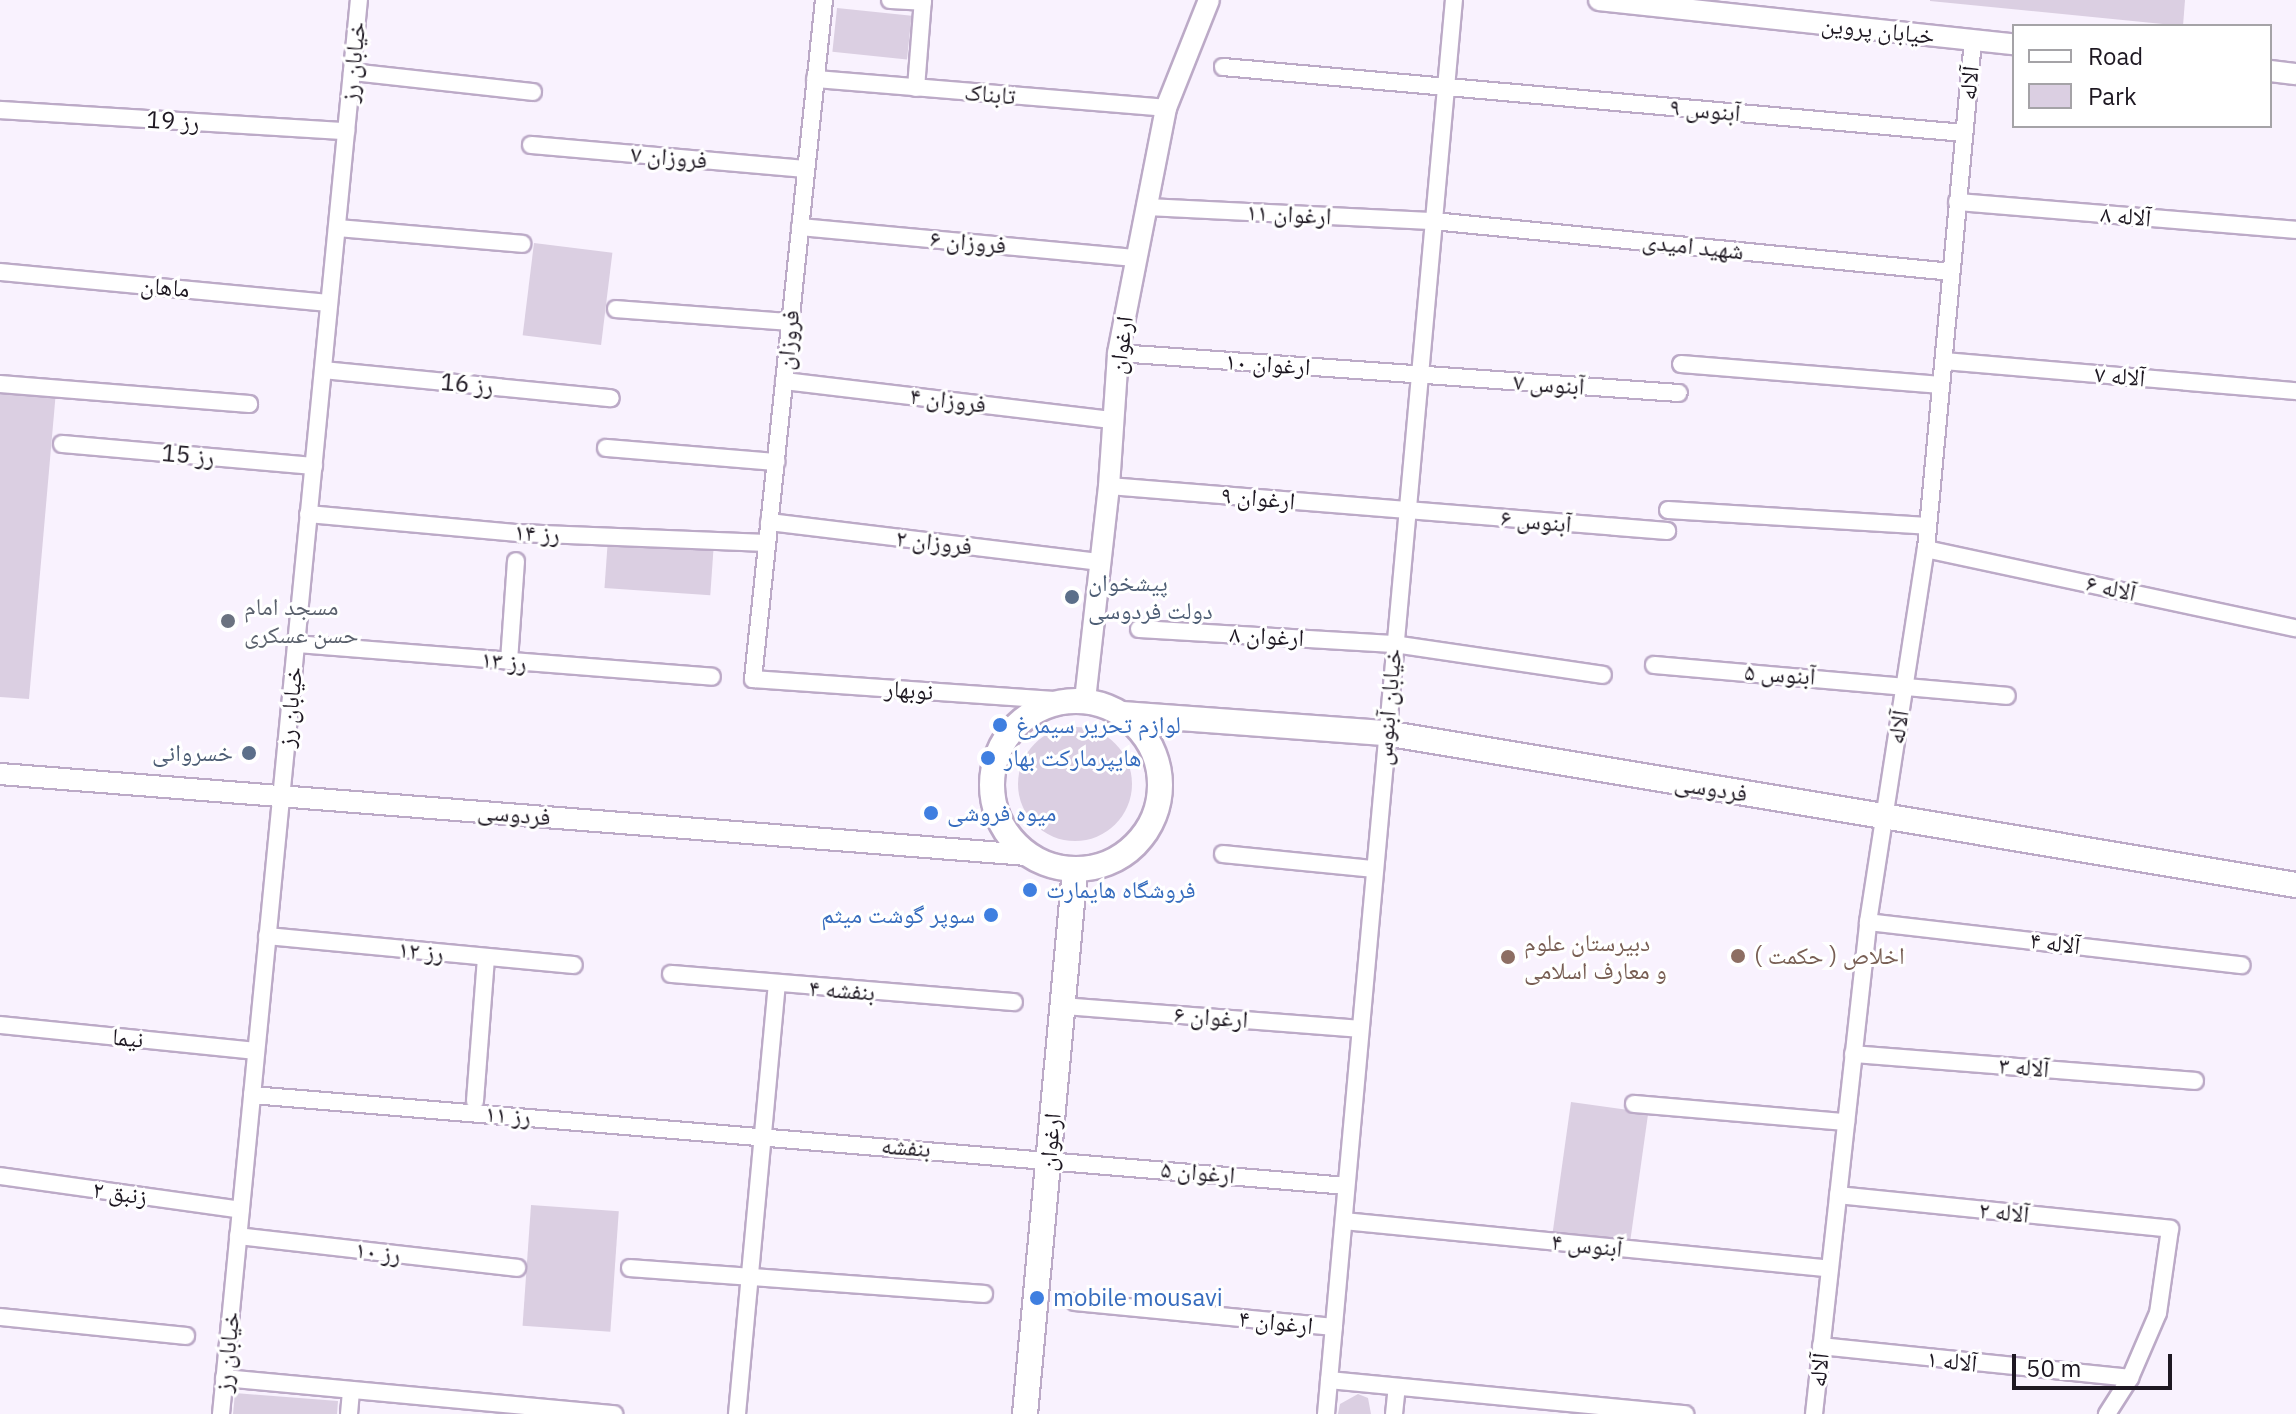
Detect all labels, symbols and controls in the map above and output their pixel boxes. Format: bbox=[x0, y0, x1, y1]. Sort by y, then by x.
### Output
street label: خیابان پروین bbox=[1820, 10, 1936, 50]
street label: خیابان رز bbox=[334, 20, 372, 104]
legend bbox=[2012, 24, 2272, 128]
text: Road bbox=[2088, 40, 2143, 72]
street label: آلاله bbox=[1953, 65, 1985, 101]
street label: تابناک bbox=[963, 77, 1017, 111]
text: Park bbox=[2088, 80, 2137, 112]
street label: آبنوس ۹ bbox=[1668, 93, 1742, 127]
street label: رز 19 bbox=[146, 105, 200, 137]
street label: فروزان ۷ bbox=[630, 139, 708, 175]
street label: ارغوان ۱۱ bbox=[1246, 197, 1332, 231]
street label: آلاله ۸ bbox=[2100, 199, 2152, 233]
street label: فروزان ۶ bbox=[929, 224, 1007, 260]
street label: شهید امیدی bbox=[1641, 226, 1745, 266]
street label: ماهان bbox=[139, 271, 191, 303]
street label: فروزان bbox=[771, 309, 805, 371]
street label: ارغوان bbox=[1103, 314, 1139, 376]
street label: ارغوان ۱۰ bbox=[1224, 347, 1312, 381]
street label: آلاله ۷ bbox=[2094, 359, 2146, 393]
street label: رز 16 bbox=[439, 367, 495, 401]
street label: آبنوس ۷ bbox=[1512, 367, 1586, 401]
street label: فروزان ۴ bbox=[908, 381, 988, 419]
street label: رز 15 bbox=[160, 438, 216, 472]
street label: ارغوان ۹ bbox=[1220, 480, 1296, 516]
street label: آبنوس ۶ bbox=[1499, 504, 1573, 538]
street label: رز ۱۴ bbox=[513, 517, 561, 549]
street label: فروزان ۲ bbox=[894, 523, 974, 561]
place label: پیشخوان دولت فردوسی bbox=[1088, 569, 1213, 625]
street label: آلاله ۶ bbox=[2083, 569, 2139, 607]
marker: پیشخوان دولت فردوسی bbox=[1063, 588, 1081, 606]
place label: مسجد امام حسن عسکری bbox=[244, 593, 358, 649]
marker: مسجد امام حسن عسکری bbox=[219, 612, 237, 630]
street label: ارغوان ۸ bbox=[1229, 620, 1305, 652]
street label: رز ۱۳ bbox=[480, 645, 528, 677]
street label: خیابان آبنوس bbox=[1369, 647, 1407, 767]
street label: آبنوس ۵ bbox=[1743, 657, 1817, 691]
street label: خیابان رز bbox=[271, 665, 309, 749]
street label: نوبهار bbox=[884, 674, 934, 706]
street label: آلاله bbox=[1881, 708, 1915, 746]
place label: لوازم تحریر سیمرغ bbox=[1016, 711, 1181, 739]
marker: لوازم تحریر سیمرغ bbox=[991, 716, 1009, 734]
place label: خسروانی bbox=[152, 739, 233, 767]
marker: خسروانی bbox=[240, 744, 258, 762]
place label: هایپرمارکت بهار bbox=[1004, 744, 1141, 772]
marker: هایپرمارکت بهار bbox=[979, 749, 997, 767]
street label: فردوسی bbox=[1673, 768, 1749, 808]
street label: فردوسی bbox=[476, 796, 552, 832]
place label: میوه فروشی bbox=[947, 799, 1057, 827]
marker: میوه فروشی bbox=[922, 804, 940, 822]
place label: فروشگاه هایمارت bbox=[1046, 876, 1196, 904]
marker: فروشگاه هایمارت bbox=[1021, 881, 1039, 899]
place label: سوپر گوشت میثم bbox=[821, 901, 975, 929]
marker: سوپر گوشت میثم bbox=[982, 906, 1000, 924]
street label: آلاله ۴ bbox=[2028, 926, 2082, 960]
place label: دبیرستان علوم و معارف اسلامی bbox=[1524, 929, 1667, 985]
street label: رز ۱۲ bbox=[397, 935, 445, 967]
place label: اخلاص ( حکمت ) bbox=[1754, 942, 1905, 970]
marker: اخلاص ( حکمت ) bbox=[1729, 947, 1747, 965]
marker: دبیرستان علوم و معارف اسلامی bbox=[1499, 948, 1517, 966]
street label: بنفشه ۴ bbox=[808, 973, 876, 1007]
street label: ارغوان ۶ bbox=[1173, 1000, 1249, 1034]
street label: نیما bbox=[111, 1022, 145, 1054]
street label: آلاله ۳ bbox=[1998, 1050, 2050, 1084]
street label: رز ۱۱ bbox=[484, 1099, 532, 1131]
street label: ارغوان bbox=[1033, 1112, 1067, 1172]
street label: بنفشه bbox=[880, 1131, 932, 1163]
street label: ارغوان ۵ bbox=[1160, 1154, 1236, 1190]
street label: زنبق ۲ bbox=[91, 1175, 149, 1211]
street label: آلاله ۲ bbox=[1977, 1195, 2031, 1229]
street label: آبنوس ۴ bbox=[1550, 1227, 1624, 1263]
street label: رز ۱۰ bbox=[354, 1235, 402, 1269]
place label: mobile mousavi bbox=[1053, 1284, 1223, 1312]
marker: mobile mousavi bbox=[1028, 1289, 1046, 1307]
street label: ارغوان ۴ bbox=[1237, 1304, 1315, 1340]
street label: خیابان رز bbox=[208, 1310, 246, 1394]
scale bar bbox=[2016, 1338, 2176, 1388]
street label: آلاله ۱ bbox=[1925, 1344, 1979, 1378]
street label: آلاله bbox=[1803, 1352, 1835, 1388]
text: 50 m bbox=[2026, 1352, 2081, 1384]

